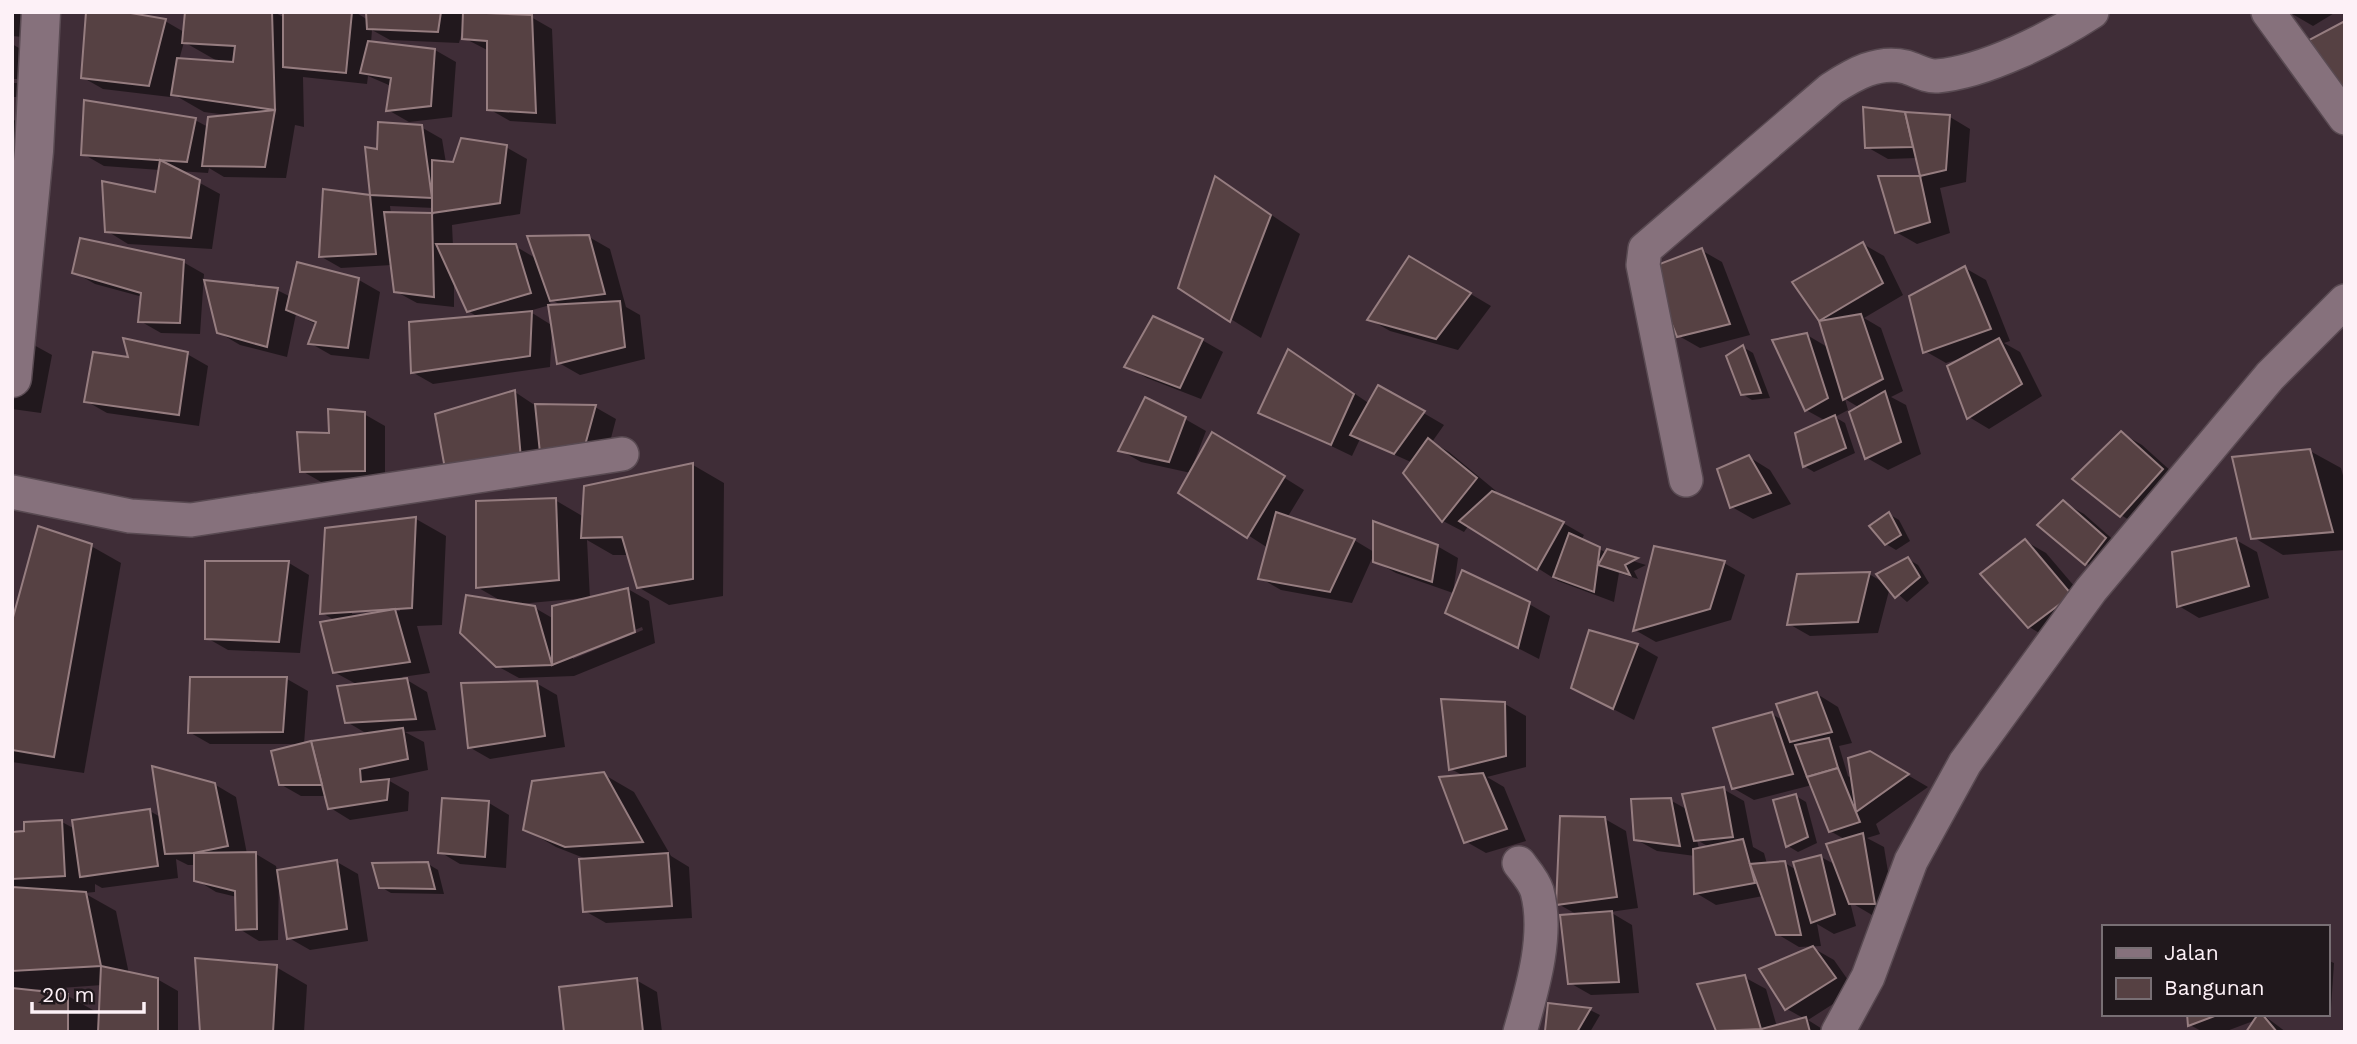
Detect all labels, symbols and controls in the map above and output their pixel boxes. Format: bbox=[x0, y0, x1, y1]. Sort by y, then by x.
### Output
legend bbox=[2102, 925, 2329, 1016]
text: Jalan bbox=[2164, 940, 2219, 965]
scale bar bbox=[32, 970, 144, 1014]
text: Bangunan bbox=[2164, 975, 2265, 1000]
text: 20 m bbox=[42, 982, 94, 1007]

